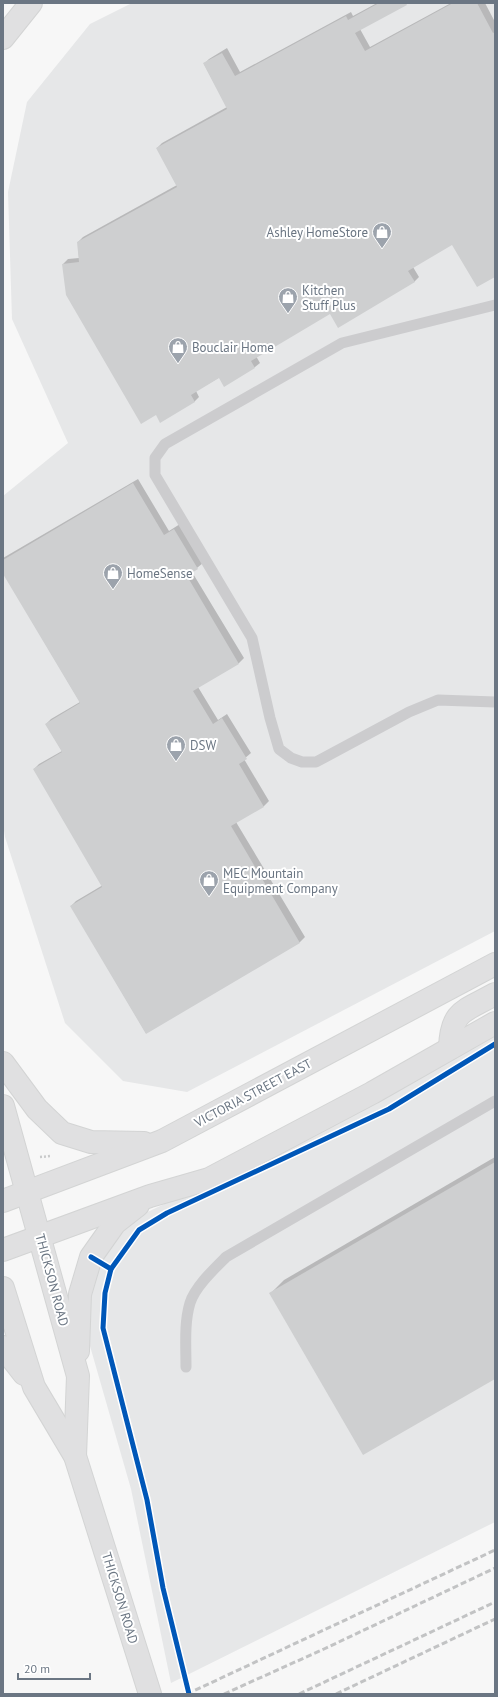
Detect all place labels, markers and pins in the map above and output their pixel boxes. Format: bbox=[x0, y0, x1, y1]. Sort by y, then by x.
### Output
shop icon: Ashley HomeStore bbox=[371, 221, 393, 249]
place label: Ashley HomeStore bbox=[267, 224, 368, 241]
place label: Kitchen Stuff Plus bbox=[302, 282, 356, 314]
shop icon: Kitchen Stuff Plus bbox=[277, 286, 299, 314]
shop icon: Bouclair Home bbox=[167, 336, 189, 364]
place label: Bouclair Home bbox=[192, 339, 274, 356]
shop icon: HomeSense bbox=[102, 562, 124, 590]
place label: HomeSense bbox=[127, 565, 193, 582]
shop icon: DSW bbox=[165, 734, 187, 762]
place label: DSW bbox=[190, 737, 216, 754]
place label: MEC Mountain Equipment Company bbox=[223, 865, 338, 897]
shop icon: MEC Mountain Equipment Company bbox=[198, 869, 220, 897]

